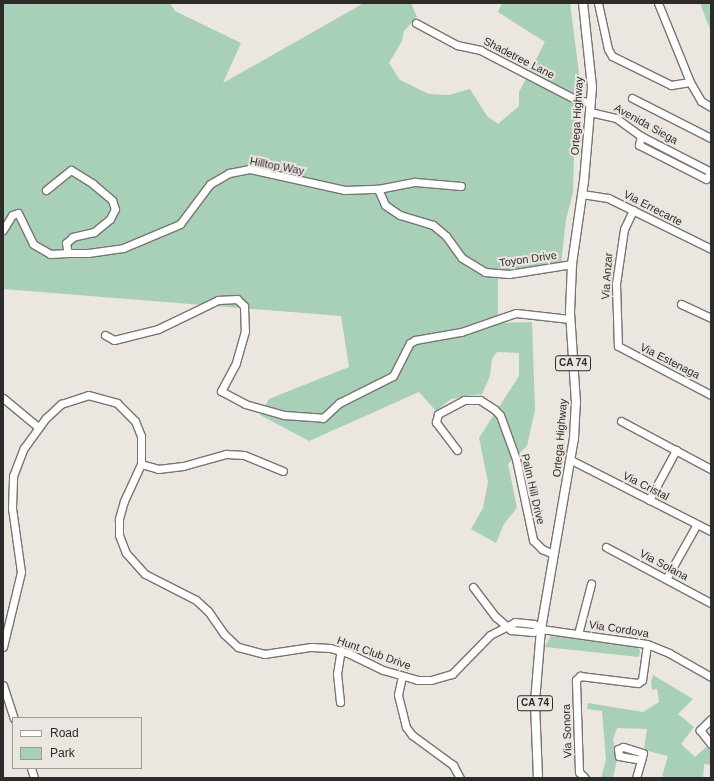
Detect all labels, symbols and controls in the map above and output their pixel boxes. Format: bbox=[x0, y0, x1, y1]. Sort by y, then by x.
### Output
street label: Shadetree Lane bbox=[481, 34, 557, 82]
street label: Ortega Highway bbox=[568, 76, 586, 156]
street label: Avenida Siega bbox=[612, 101, 680, 147]
street label: Hilltop Way bbox=[249, 154, 305, 178]
street label: Via Errecarte bbox=[621, 188, 685, 228]
street label: Toyon Drive bbox=[498, 248, 558, 270]
street label: Via Anzar bbox=[599, 252, 615, 300]
street label: Via Estenaga bbox=[638, 340, 702, 382]
road number: CA 74 bbox=[554, 355, 592, 371]
street label: Ortega Highway bbox=[550, 398, 570, 478]
street label: Palm Hill Drive bbox=[518, 452, 548, 526]
street label: Via Cristal bbox=[621, 469, 671, 503]
street label: Via Solana bbox=[638, 547, 690, 583]
street label: Via Cordova bbox=[588, 618, 650, 640]
street label: Hunt Club Drive bbox=[335, 634, 413, 672]
road number: CA 74 bbox=[516, 695, 554, 711]
street label: Via Sonora bbox=[559, 704, 575, 758]
legend bbox=[12, 717, 142, 769]
text: Road bbox=[50, 726, 79, 740]
text: Park bbox=[50, 746, 75, 760]

